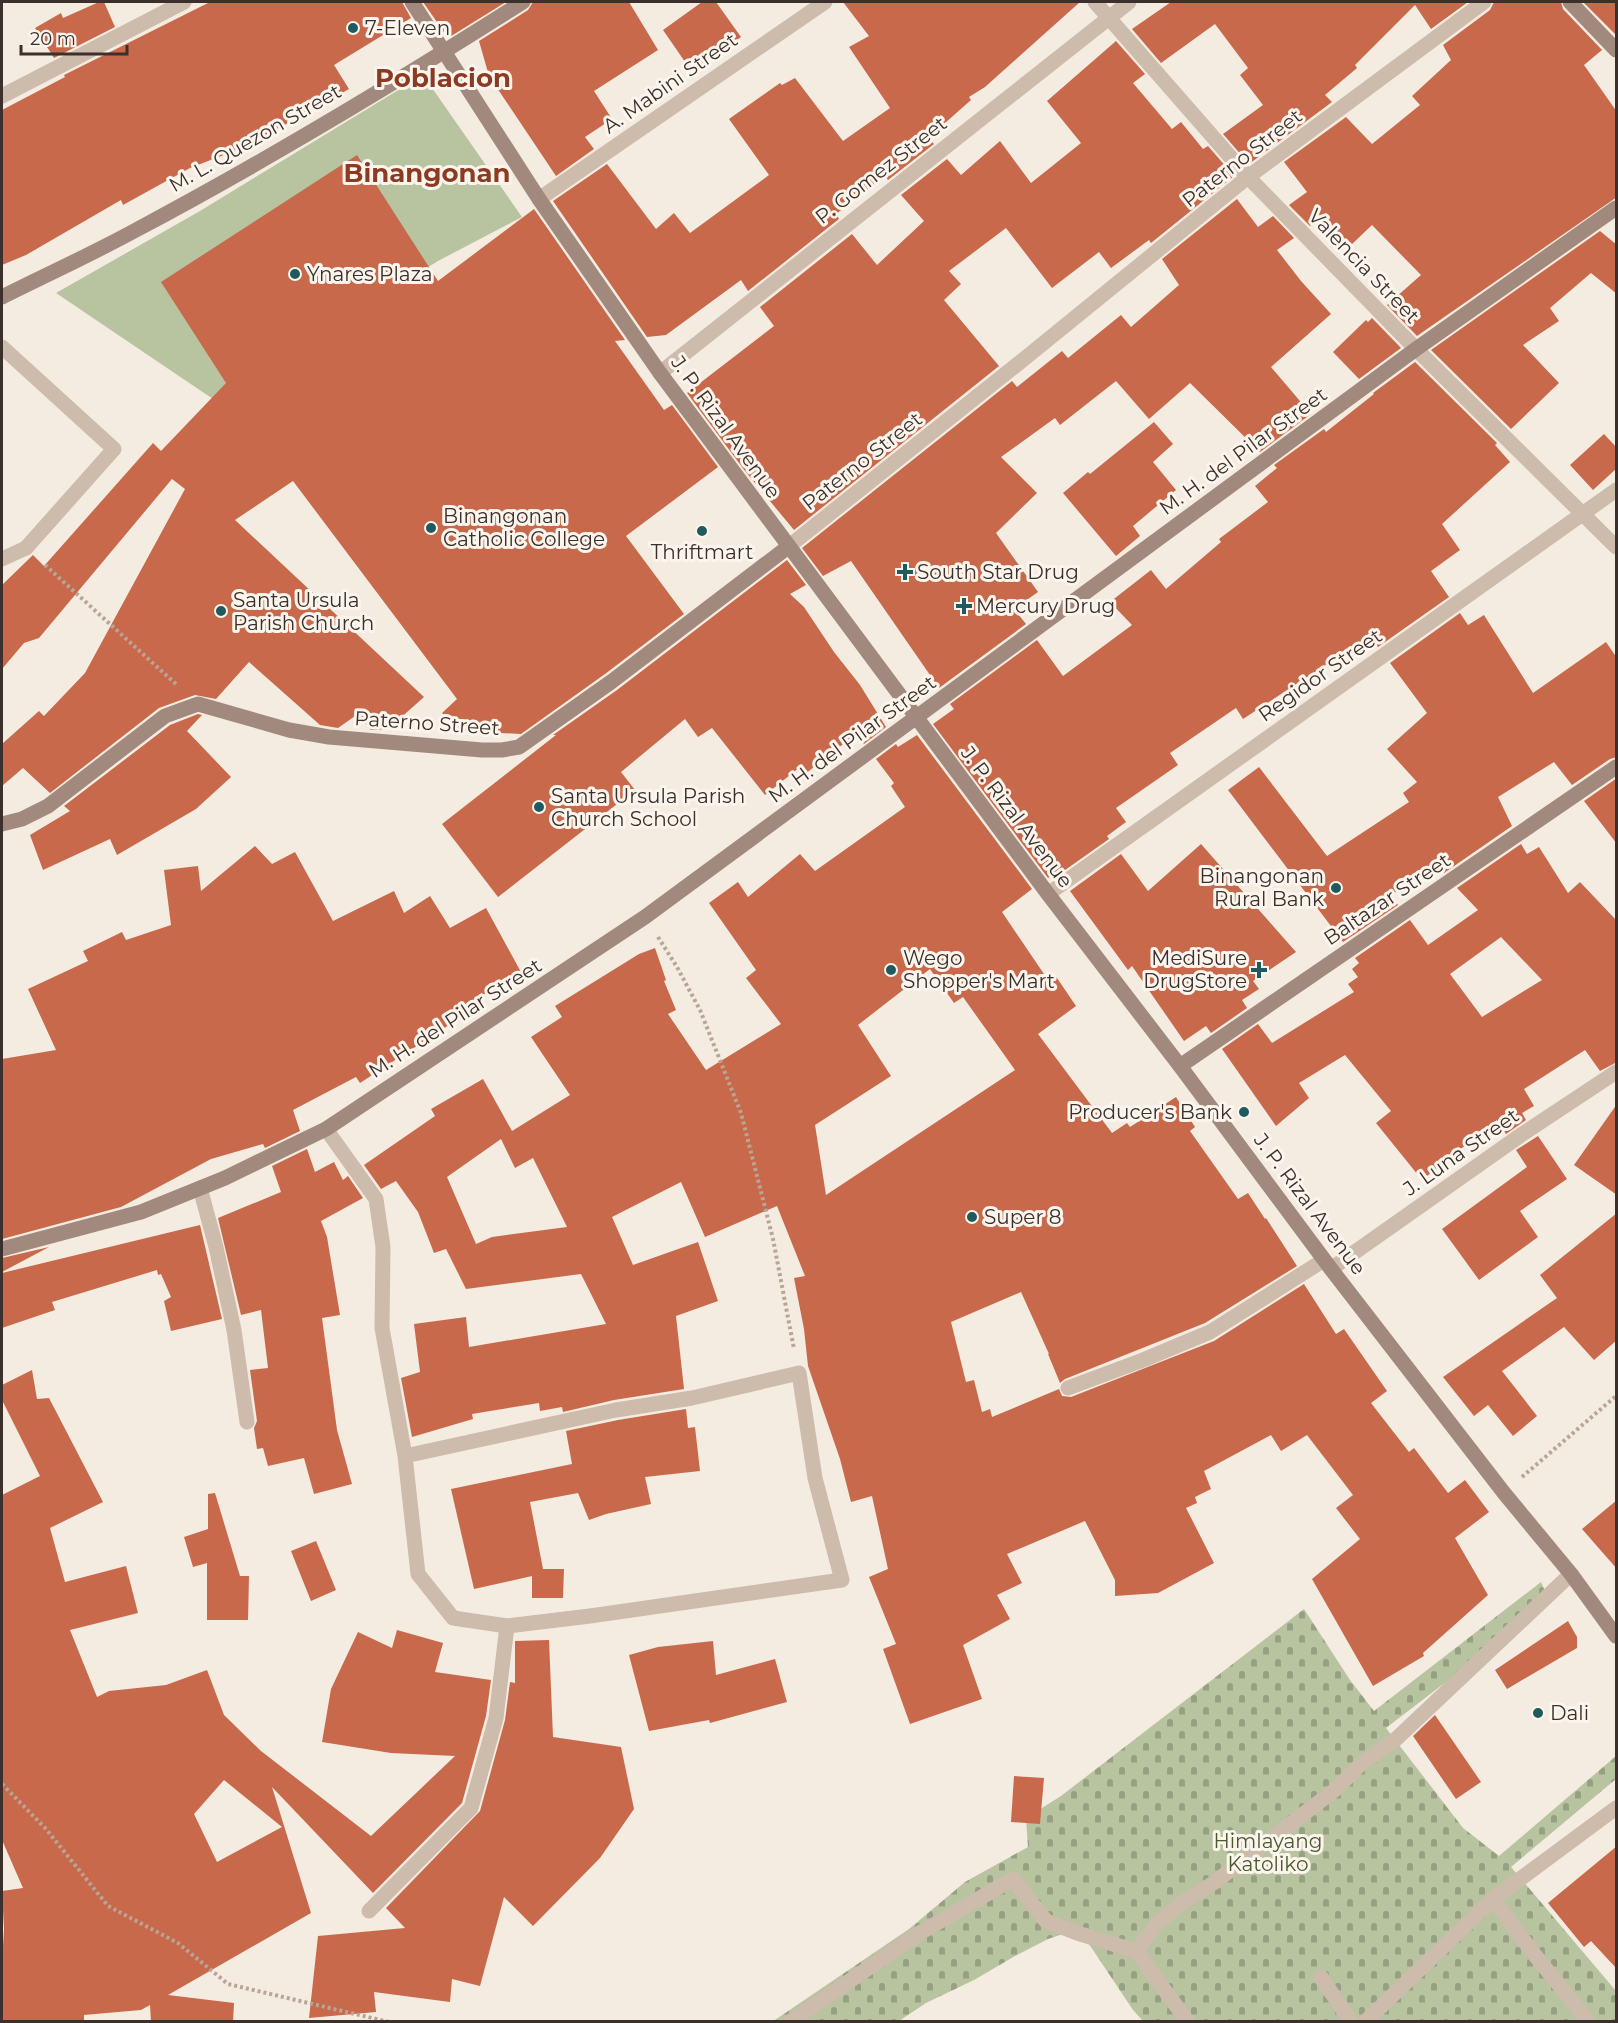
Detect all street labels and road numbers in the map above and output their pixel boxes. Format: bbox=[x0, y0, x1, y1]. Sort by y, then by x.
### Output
street label: A. Mabini Street bbox=[598, 28, 742, 138]
street label: M. L. Quezon Street bbox=[165, 79, 345, 197]
street label: Paterno Street bbox=[1177, 104, 1307, 212]
street label: P. Gomez Street bbox=[810, 111, 952, 229]
street label: Valencia Street bbox=[1303, 204, 1425, 328]
street label: J. P. Rizal Avenue bbox=[666, 350, 786, 503]
street label: M. H. del Pilar Street bbox=[1155, 382, 1331, 520]
street label: Paterno Street bbox=[797, 407, 927, 515]
street label: Regidor Street bbox=[1254, 623, 1386, 727]
street label: M. H. del Pilar Street bbox=[764, 670, 940, 808]
street label: Paterno Street bbox=[354, 706, 500, 740]
street label: J. P. Rizal Avenue bbox=[955, 741, 1078, 892]
street label: Baltazar Street bbox=[1319, 848, 1455, 950]
street label: M. H. del Pilar Street bbox=[364, 953, 546, 1083]
street label: J. Luna Street bbox=[1398, 1103, 1523, 1201]
street label: J. P. Rizal Avenue bbox=[1248, 1128, 1371, 1279]

